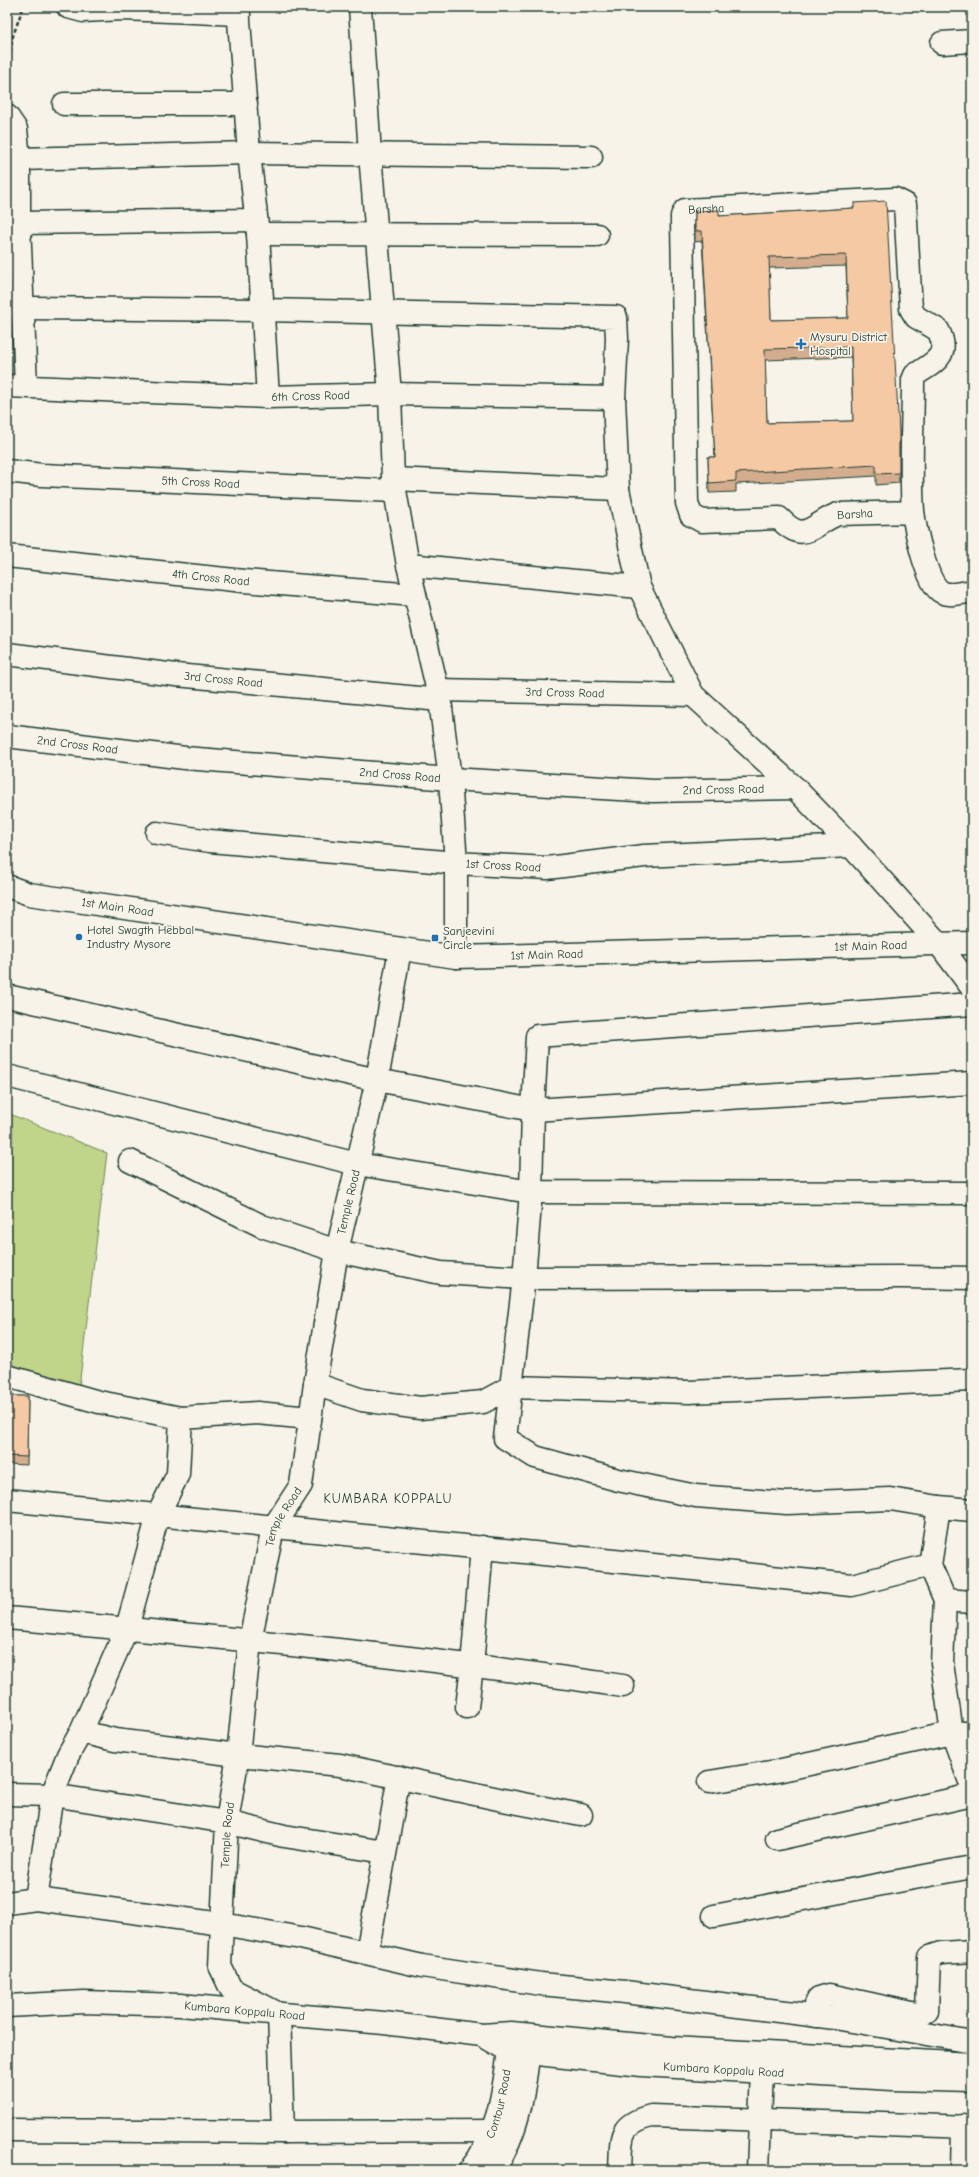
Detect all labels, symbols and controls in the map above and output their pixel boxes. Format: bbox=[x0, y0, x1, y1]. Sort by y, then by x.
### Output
street label: Barsha bbox=[688, 201, 724, 217]
place label: Mysuru District Hospital bbox=[810, 330, 887, 358]
marker: Mysuru District Hospital bbox=[795, 338, 807, 350]
street label: 6th Cross Road bbox=[271, 388, 350, 404]
street label: 5th Cross Road bbox=[161, 473, 240, 491]
street label: Barsha bbox=[837, 506, 873, 522]
street label: 4th Cross Road bbox=[171, 566, 250, 588]
street label: 3rd Cross Road bbox=[183, 669, 263, 690]
street label: 3rd Cross Road bbox=[525, 685, 605, 700]
street label: 2nd Cross Road bbox=[36, 733, 119, 757]
street label: 2nd Cross Road bbox=[359, 765, 441, 785]
street label: 2nd Cross Road bbox=[683, 782, 764, 797]
street label: 1st Cross Road bbox=[465, 857, 541, 875]
street label: 1st Main Road bbox=[81, 895, 155, 919]
place label: Hotel Swagth Hebbal Industry Mysore bbox=[87, 923, 194, 951]
place label: Sanjeevini Circle bbox=[443, 924, 494, 952]
marker: Hotel Swagth Hebbal Industry Mysore bbox=[74, 932, 84, 942]
marker: Sanjeevini Circle bbox=[430, 933, 440, 943]
street label: 1st Main Road bbox=[834, 938, 907, 954]
street label: 1st Main Road bbox=[510, 947, 584, 963]
street label: Temple Road bbox=[334, 1168, 363, 1236]
street label: Temple Road bbox=[262, 1484, 305, 1548]
district label: KUMBARA KOPPALU bbox=[323, 1491, 453, 1506]
street label: Temple Road bbox=[218, 1801, 237, 1868]
street label: Kumbara Koppalu Road bbox=[184, 1998, 305, 2023]
street label: Kumbara Koppalu Road bbox=[663, 2059, 785, 2080]
street label: Contour Road bbox=[483, 2068, 513, 2140]

